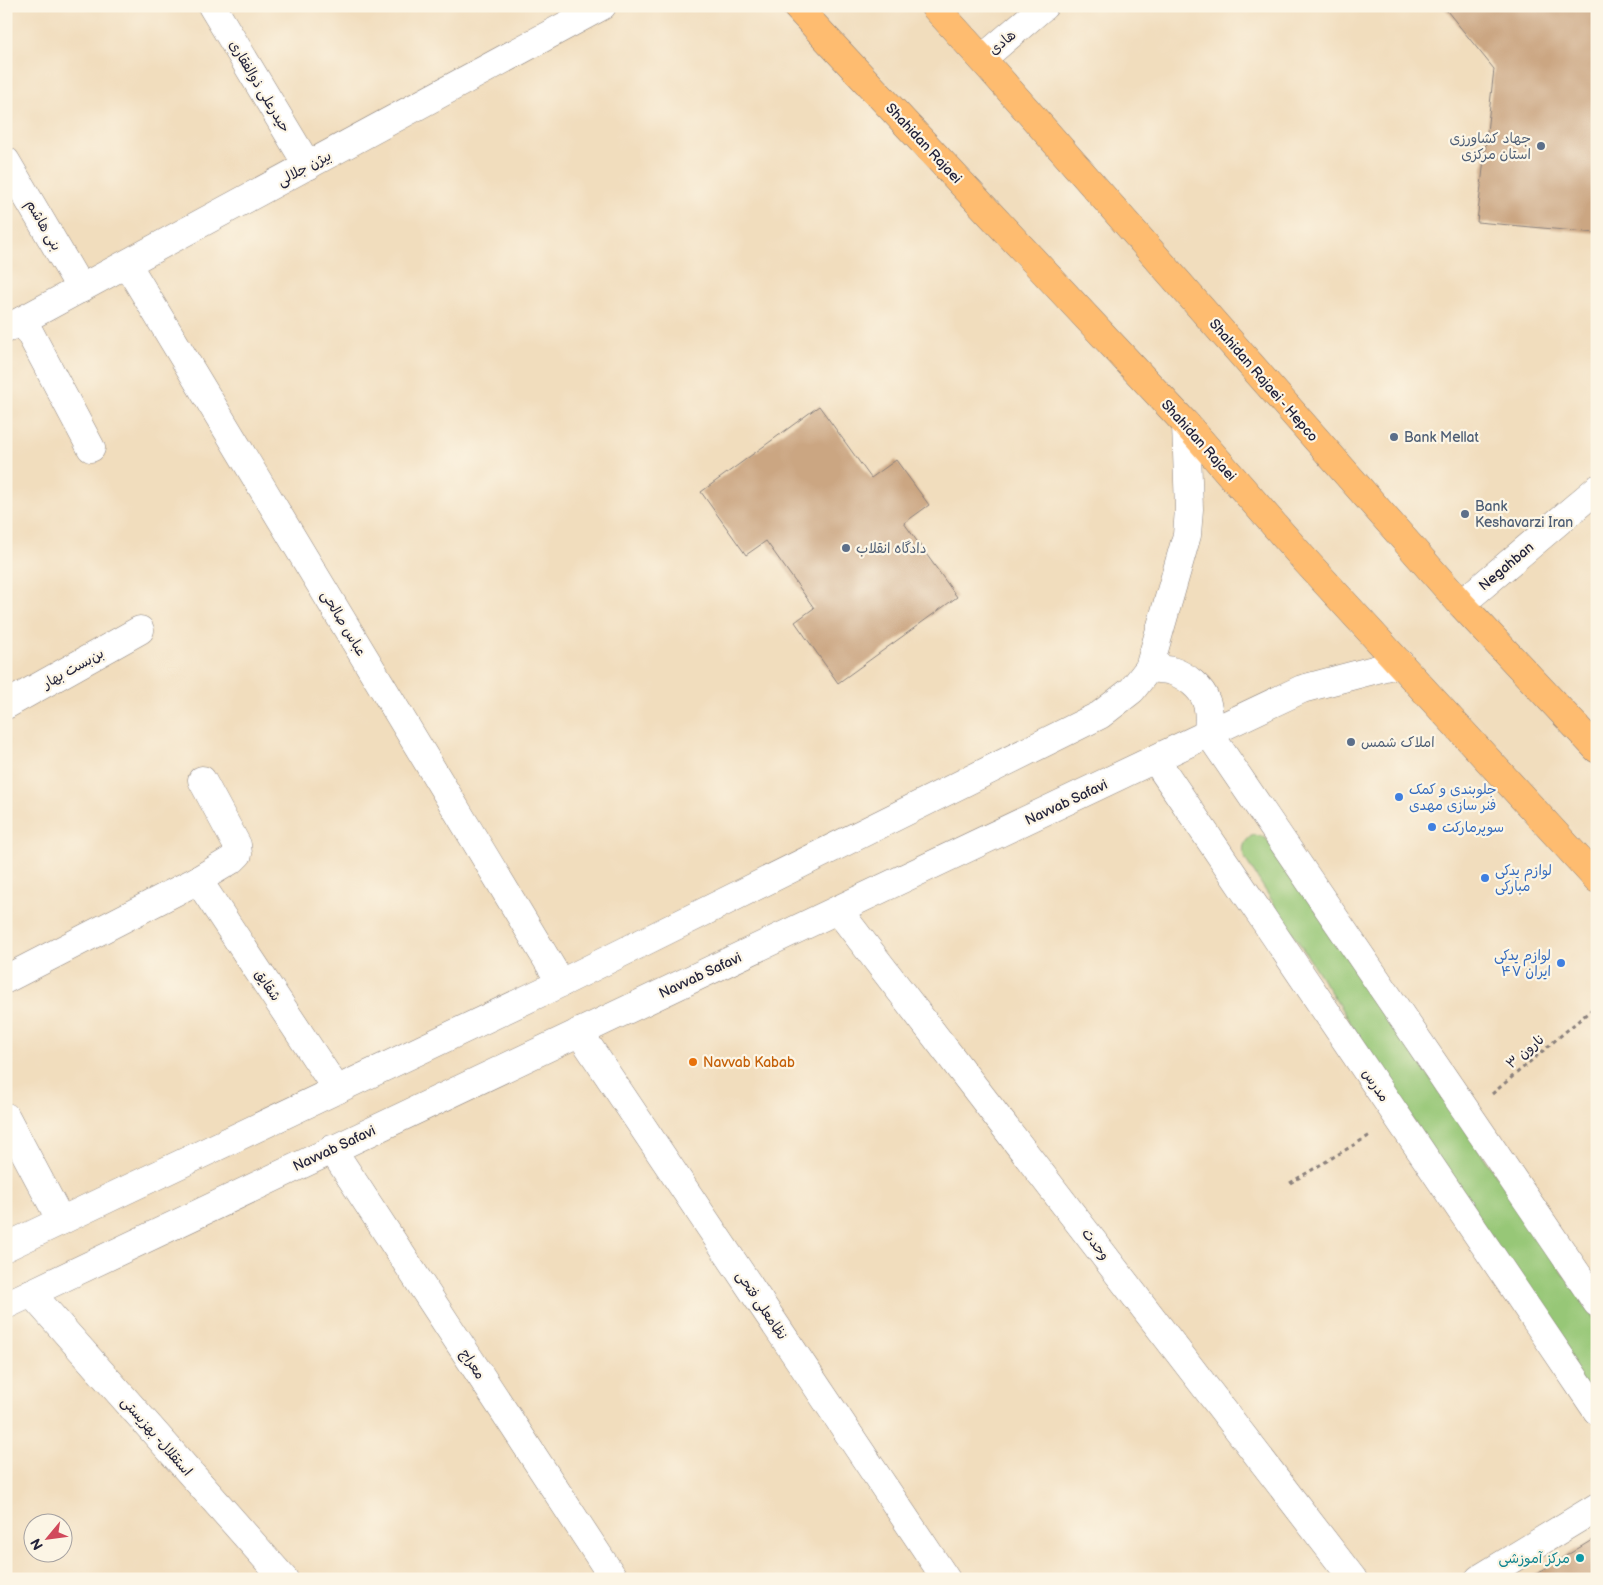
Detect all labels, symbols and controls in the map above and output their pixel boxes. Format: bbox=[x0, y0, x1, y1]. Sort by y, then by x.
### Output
street label: هادی bbox=[985, 26, 1019, 59]
street label: حیدرعلی ذوالفقاری bbox=[225, 37, 294, 136]
street label: Shahidan Rajaei bbox=[882, 100, 965, 187]
place label: جهاد کشاورزی استان مرکزی bbox=[1450, 130, 1531, 163]
marker: جهاد کشاورزی استان مرکزی bbox=[1535, 140, 1547, 152]
street label: بیژن جلالی bbox=[274, 147, 334, 190]
street label: بنی هاشم bbox=[20, 197, 65, 255]
street label: Shahidan Rajaei - Hepco bbox=[1206, 315, 1322, 445]
street label: Shahidan Rajaei bbox=[1158, 396, 1240, 484]
place label: Bank Mellat bbox=[1404, 429, 1480, 446]
marker: Bank Mellat bbox=[1388, 431, 1400, 443]
place label: Bank Keshavarzi Iran bbox=[1475, 498, 1573, 531]
marker: Bank Keshavarzi Iran bbox=[1459, 508, 1471, 520]
street label: Negahban bbox=[1475, 538, 1537, 594]
place label: دادگاه انقلاب bbox=[856, 540, 927, 557]
marker: دادگاه انقلاب bbox=[840, 542, 852, 554]
street label: عباس صالحی bbox=[317, 587, 370, 659]
street label: بن‌بست بهار bbox=[39, 645, 107, 693]
place label: املاک شمس bbox=[1361, 734, 1435, 751]
marker: املاک شمس bbox=[1345, 736, 1357, 748]
street label: Navvab Safavi bbox=[1022, 776, 1110, 829]
place label: جلوبندی و کمک فنر سازی مهدی bbox=[1409, 781, 1497, 814]
marker: جلوبندی و کمک فنر سازی مهدی bbox=[1393, 791, 1405, 803]
place label: سوپرمارکت bbox=[1442, 819, 1504, 837]
marker: سوپرمارکت bbox=[1426, 821, 1438, 833]
place label: لوازم یدکی مبارکی bbox=[1495, 862, 1552, 895]
marker: لوازم یدکی مبارکی bbox=[1479, 872, 1491, 884]
place label: لوازم یدکی ایران ۴۷ bbox=[1494, 947, 1551, 980]
street label: Navvab Safavi bbox=[656, 949, 744, 1002]
marker: لوازم یدکی ایران ۴۷ bbox=[1555, 957, 1567, 969]
street label: شقایق bbox=[251, 966, 284, 1004]
street label: نارون ۳ bbox=[1503, 1030, 1548, 1072]
place label: Navvab Kabab bbox=[703, 1054, 795, 1071]
marker: Navvab Kabab bbox=[687, 1056, 699, 1068]
street label: مدرس bbox=[1358, 1065, 1393, 1105]
street label: Navvab Safavi bbox=[290, 1122, 378, 1175]
street label: وحدت bbox=[1078, 1225, 1113, 1264]
street label: نظامعلی فتحی bbox=[732, 1268, 791, 1343]
street label: معراج bbox=[456, 1346, 489, 1383]
street label: استقلال- بهزیستی bbox=[118, 1393, 196, 1479]
north arrow bbox=[22, 1512, 72, 1562]
text: N bbox=[27, 1535, 47, 1553]
place label: مرکز آموزشی bbox=[1498, 1550, 1570, 1567]
marker: مرکز آموزشی bbox=[1574, 1552, 1586, 1564]

